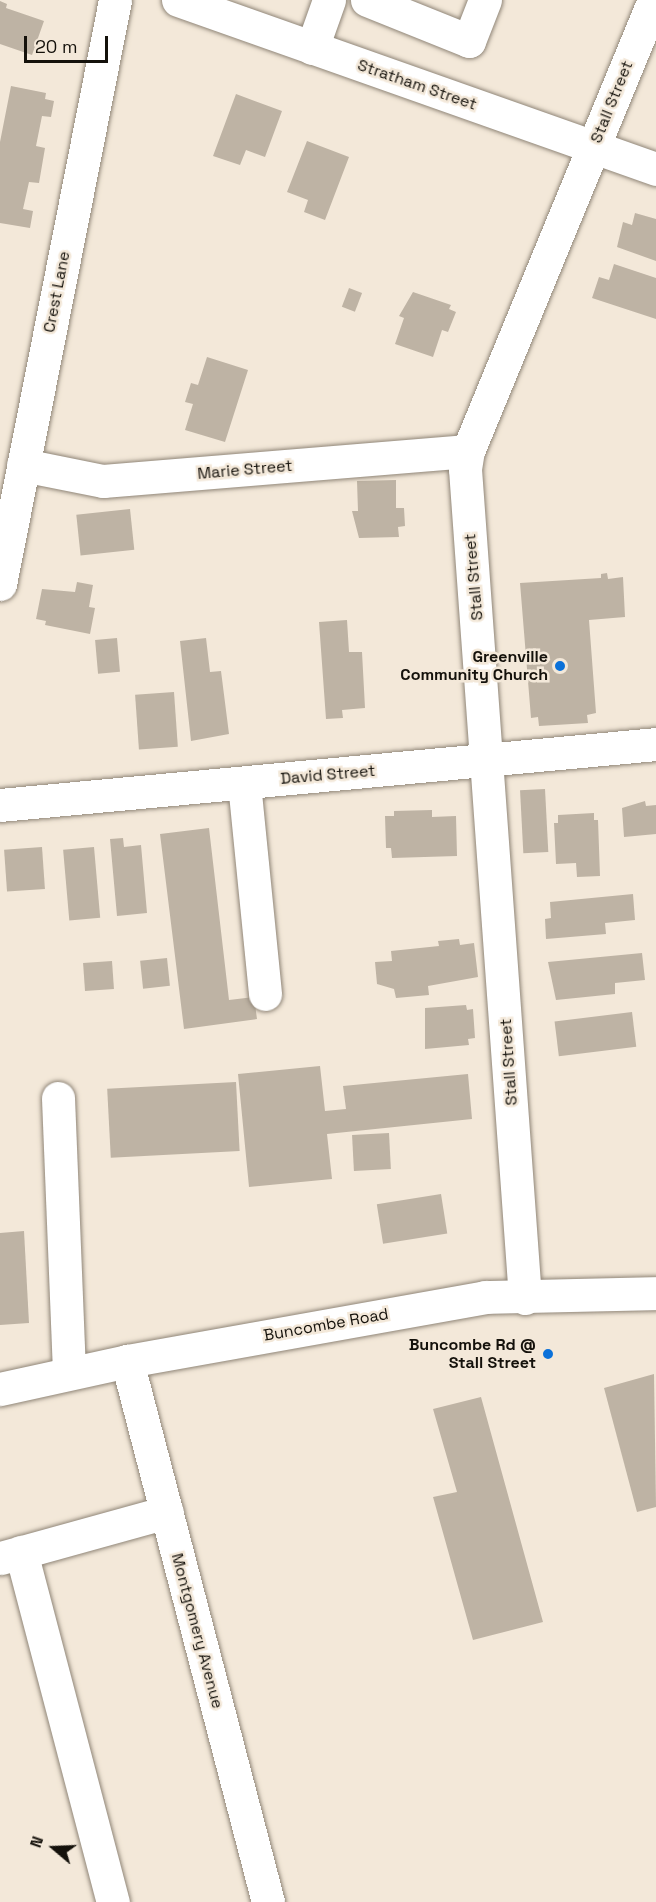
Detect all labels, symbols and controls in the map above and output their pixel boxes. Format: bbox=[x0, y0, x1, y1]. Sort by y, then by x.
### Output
scale bar bbox=[27, 24, 111, 62]
text: 20 m bbox=[35, 35, 78, 58]
street label: Stratham Street bbox=[355, 56, 479, 114]
street label: Stall Street bbox=[587, 58, 637, 146]
street label: Crest Lane bbox=[40, 250, 74, 334]
street label: Marie Street bbox=[197, 456, 293, 484]
street label: Stall Street bbox=[461, 533, 487, 621]
place label: Greenville Community Church bbox=[400, 647, 548, 685]
marker: Greenville Community Church bbox=[553, 659, 567, 673]
street label: David Street bbox=[280, 761, 376, 789]
street label: Stall Street bbox=[496, 1018, 522, 1106]
street label: Buncombe Road bbox=[262, 1305, 390, 1345]
place label: Buncombe Rd @ Stall Street bbox=[409, 1335, 536, 1373]
marker: Buncombe Rd @ Stall Street bbox=[541, 1347, 555, 1361]
street label: Montgomery Avenue bbox=[167, 1551, 227, 1711]
north arrow bbox=[24, 1818, 84, 1878]
text: N bbox=[25, 1833, 48, 1850]

